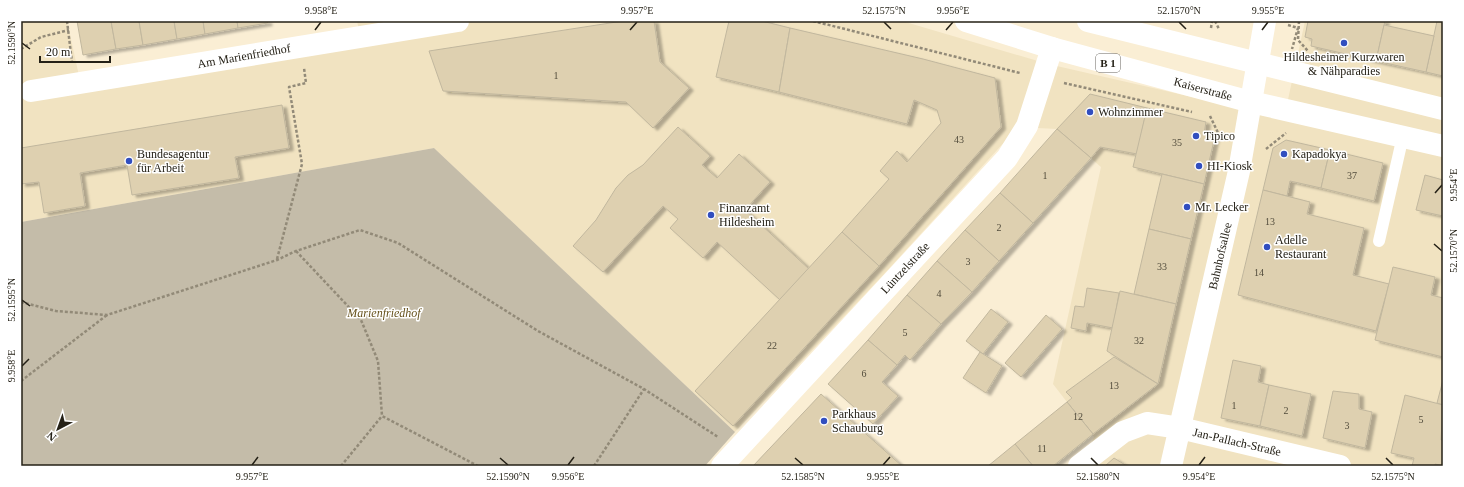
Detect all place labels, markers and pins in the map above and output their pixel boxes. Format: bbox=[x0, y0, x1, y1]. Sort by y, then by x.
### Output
marker: Hildesheimer Kurzwaren & Nähparadies bbox=[1339, 38, 1349, 48]
place label: Hildesheimer Kurzwaren & Nähparadies bbox=[1284, 50, 1404, 78]
place label: Wohnzimmer bbox=[1098, 105, 1163, 119]
marker: Wohnzimmer bbox=[1085, 107, 1095, 117]
place label: Tipico bbox=[1204, 129, 1235, 143]
marker: Tipico bbox=[1191, 131, 1201, 141]
place label: Bundesagentur für Arbeit bbox=[137, 147, 209, 175]
place label: Kapadokya bbox=[1292, 147, 1347, 161]
marker: Kapadokya bbox=[1279, 149, 1289, 159]
marker: Bundesagentur für Arbeit bbox=[124, 156, 134, 166]
place label: HI-Kiosk bbox=[1207, 159, 1252, 173]
marker: HI-Kiosk bbox=[1194, 161, 1204, 171]
place label: Mr. Lecker bbox=[1195, 200, 1248, 214]
place label: Finanzamt Hildesheim bbox=[719, 201, 775, 229]
marker: Mr. Lecker bbox=[1182, 202, 1192, 212]
marker: Finanzamt Hildesheim bbox=[706, 210, 716, 220]
place label: Adelle Restaurant bbox=[1275, 233, 1327, 261]
marker: Adelle Restaurant bbox=[1262, 242, 1272, 252]
place label: Parkhaus Schauburg bbox=[832, 407, 883, 435]
marker: Parkhaus Schauburg bbox=[819, 416, 829, 426]

